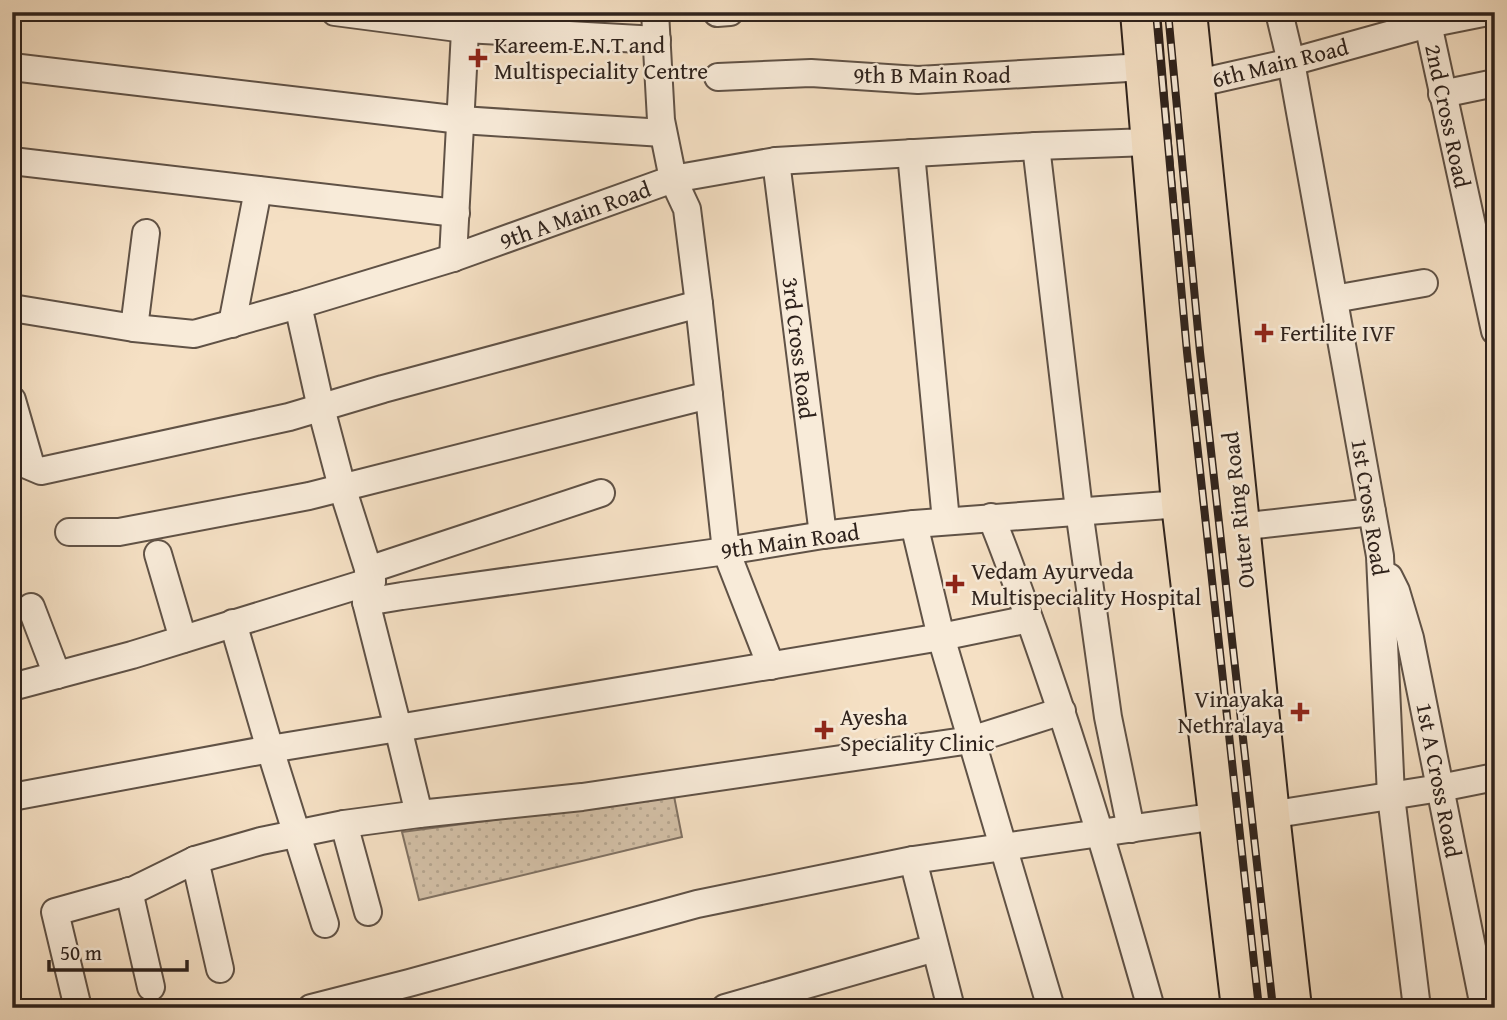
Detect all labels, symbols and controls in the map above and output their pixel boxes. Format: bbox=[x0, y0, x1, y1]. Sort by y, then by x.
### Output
place label: Kareem E.N.T and Multispeciality Centre bbox=[494, 28, 708, 87]
street label: 6th Main Road bbox=[1208, 29, 1352, 95]
street label: 2nd Cross Road bbox=[1417, 41, 1480, 192]
marker: Kareem E.N.T and Multispeciality Centre bbox=[468, 48, 488, 68]
street label: 9th B Main Road bbox=[853, 58, 1011, 91]
street label: 9th A Main Road bbox=[495, 172, 656, 257]
street label: 3rd Cross Road bbox=[774, 275, 825, 421]
place label: Fertilite IVF bbox=[1280, 316, 1395, 349]
marker: Fertilite IVF bbox=[1254, 323, 1274, 343]
street label: Outer Ring Road bbox=[1213, 429, 1262, 590]
street label: 1st Cross Road bbox=[1343, 436, 1398, 578]
street label: 9th Main Road bbox=[719, 514, 862, 567]
place label: Vedam Ayurveda Multispeciality Hospital bbox=[971, 554, 1201, 613]
marker: Vedam Ayurveda Multispeciality Hospital bbox=[945, 574, 965, 594]
place label: Vinayaka Nethralaya bbox=[1178, 682, 1284, 741]
place label: Ayesha Speciality Clinic bbox=[840, 700, 995, 759]
street label: 1st A Cross Road bbox=[1408, 700, 1471, 861]
marker: Vinayaka Nethralaya bbox=[1290, 702, 1310, 722]
marker: Ayesha Speciality Clinic bbox=[814, 720, 834, 740]
scale bar bbox=[49, 929, 187, 973]
text: 50 m bbox=[60, 937, 102, 968]

